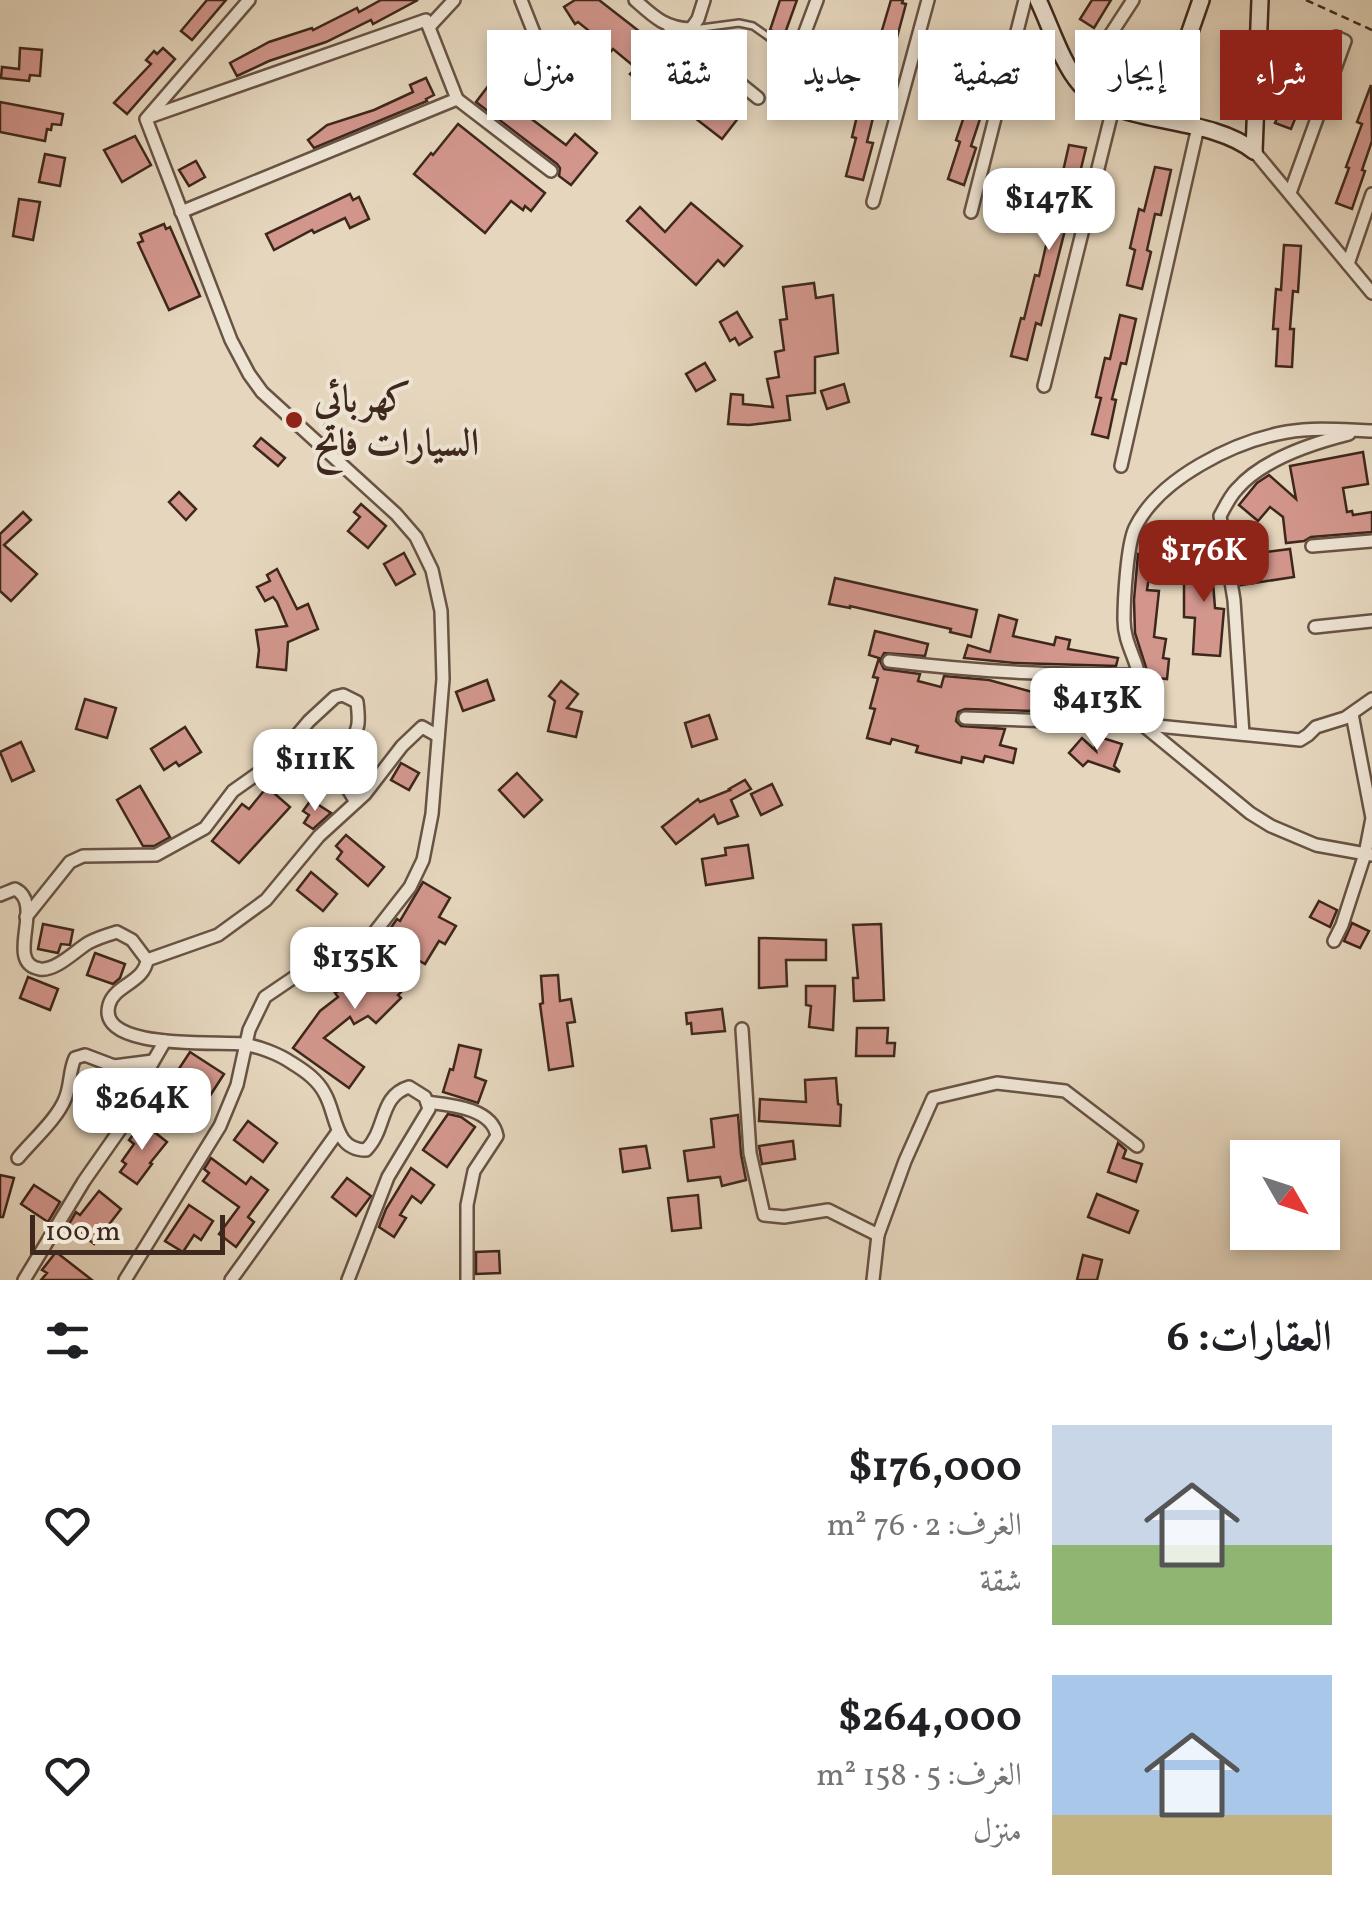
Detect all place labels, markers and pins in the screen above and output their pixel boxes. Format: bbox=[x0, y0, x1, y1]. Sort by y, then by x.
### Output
pin: $147K bbox=[979, 168, 1119, 253]
place label: كهربائي السيارات فاتح bbox=[313, 375, 479, 475]
marker: كهربائي السيارات فاتح bbox=[283, 409, 305, 431]
pin: $176K bbox=[1134, 520, 1274, 605]
pin: $413K bbox=[1027, 668, 1167, 753]
pin: $111K bbox=[245, 729, 385, 814]
pin: $135K bbox=[285, 927, 425, 1012]
pin: $264K bbox=[72, 1068, 212, 1153]

